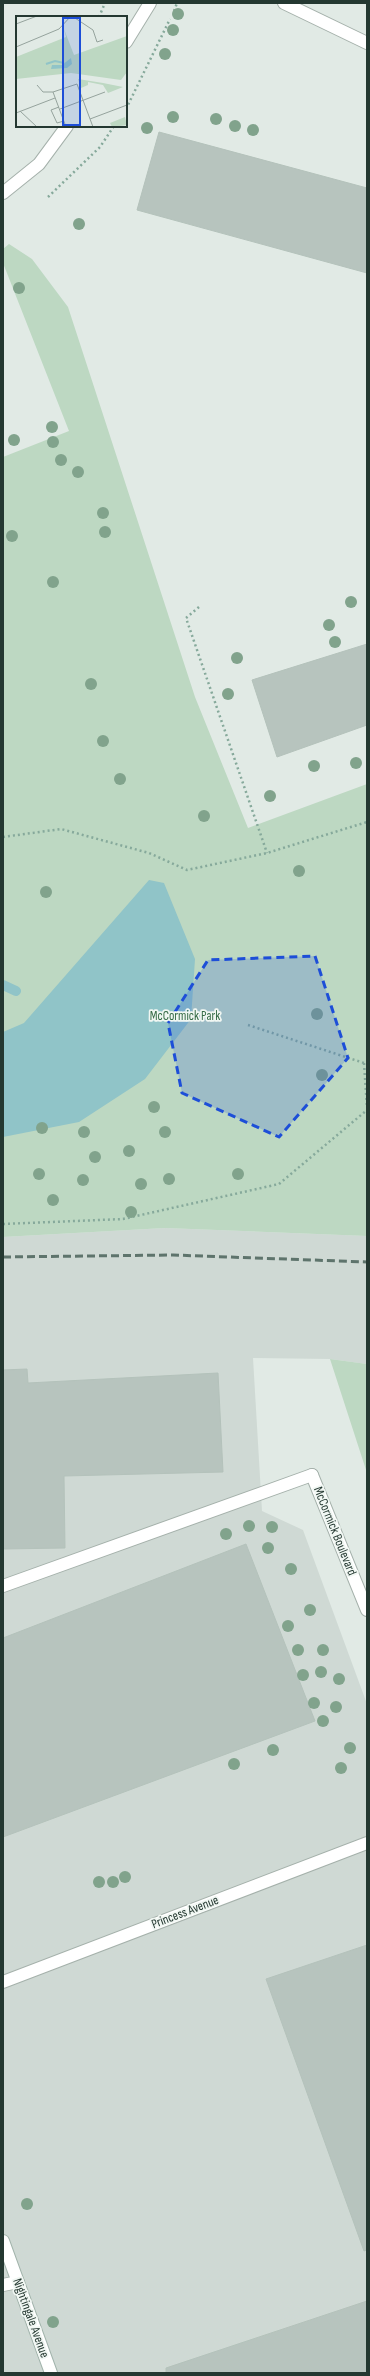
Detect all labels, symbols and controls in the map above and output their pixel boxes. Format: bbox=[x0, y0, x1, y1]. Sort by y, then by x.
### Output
inset map bbox=[16, 16, 127, 127]
park label: McCormick Park bbox=[150, 1008, 220, 1024]
street label: McCormick Boulevard bbox=[310, 1484, 360, 1578]
street label: Princess Avenue bbox=[149, 1892, 221, 1932]
street label: Nightingale Avenue bbox=[9, 2276, 53, 2360]

